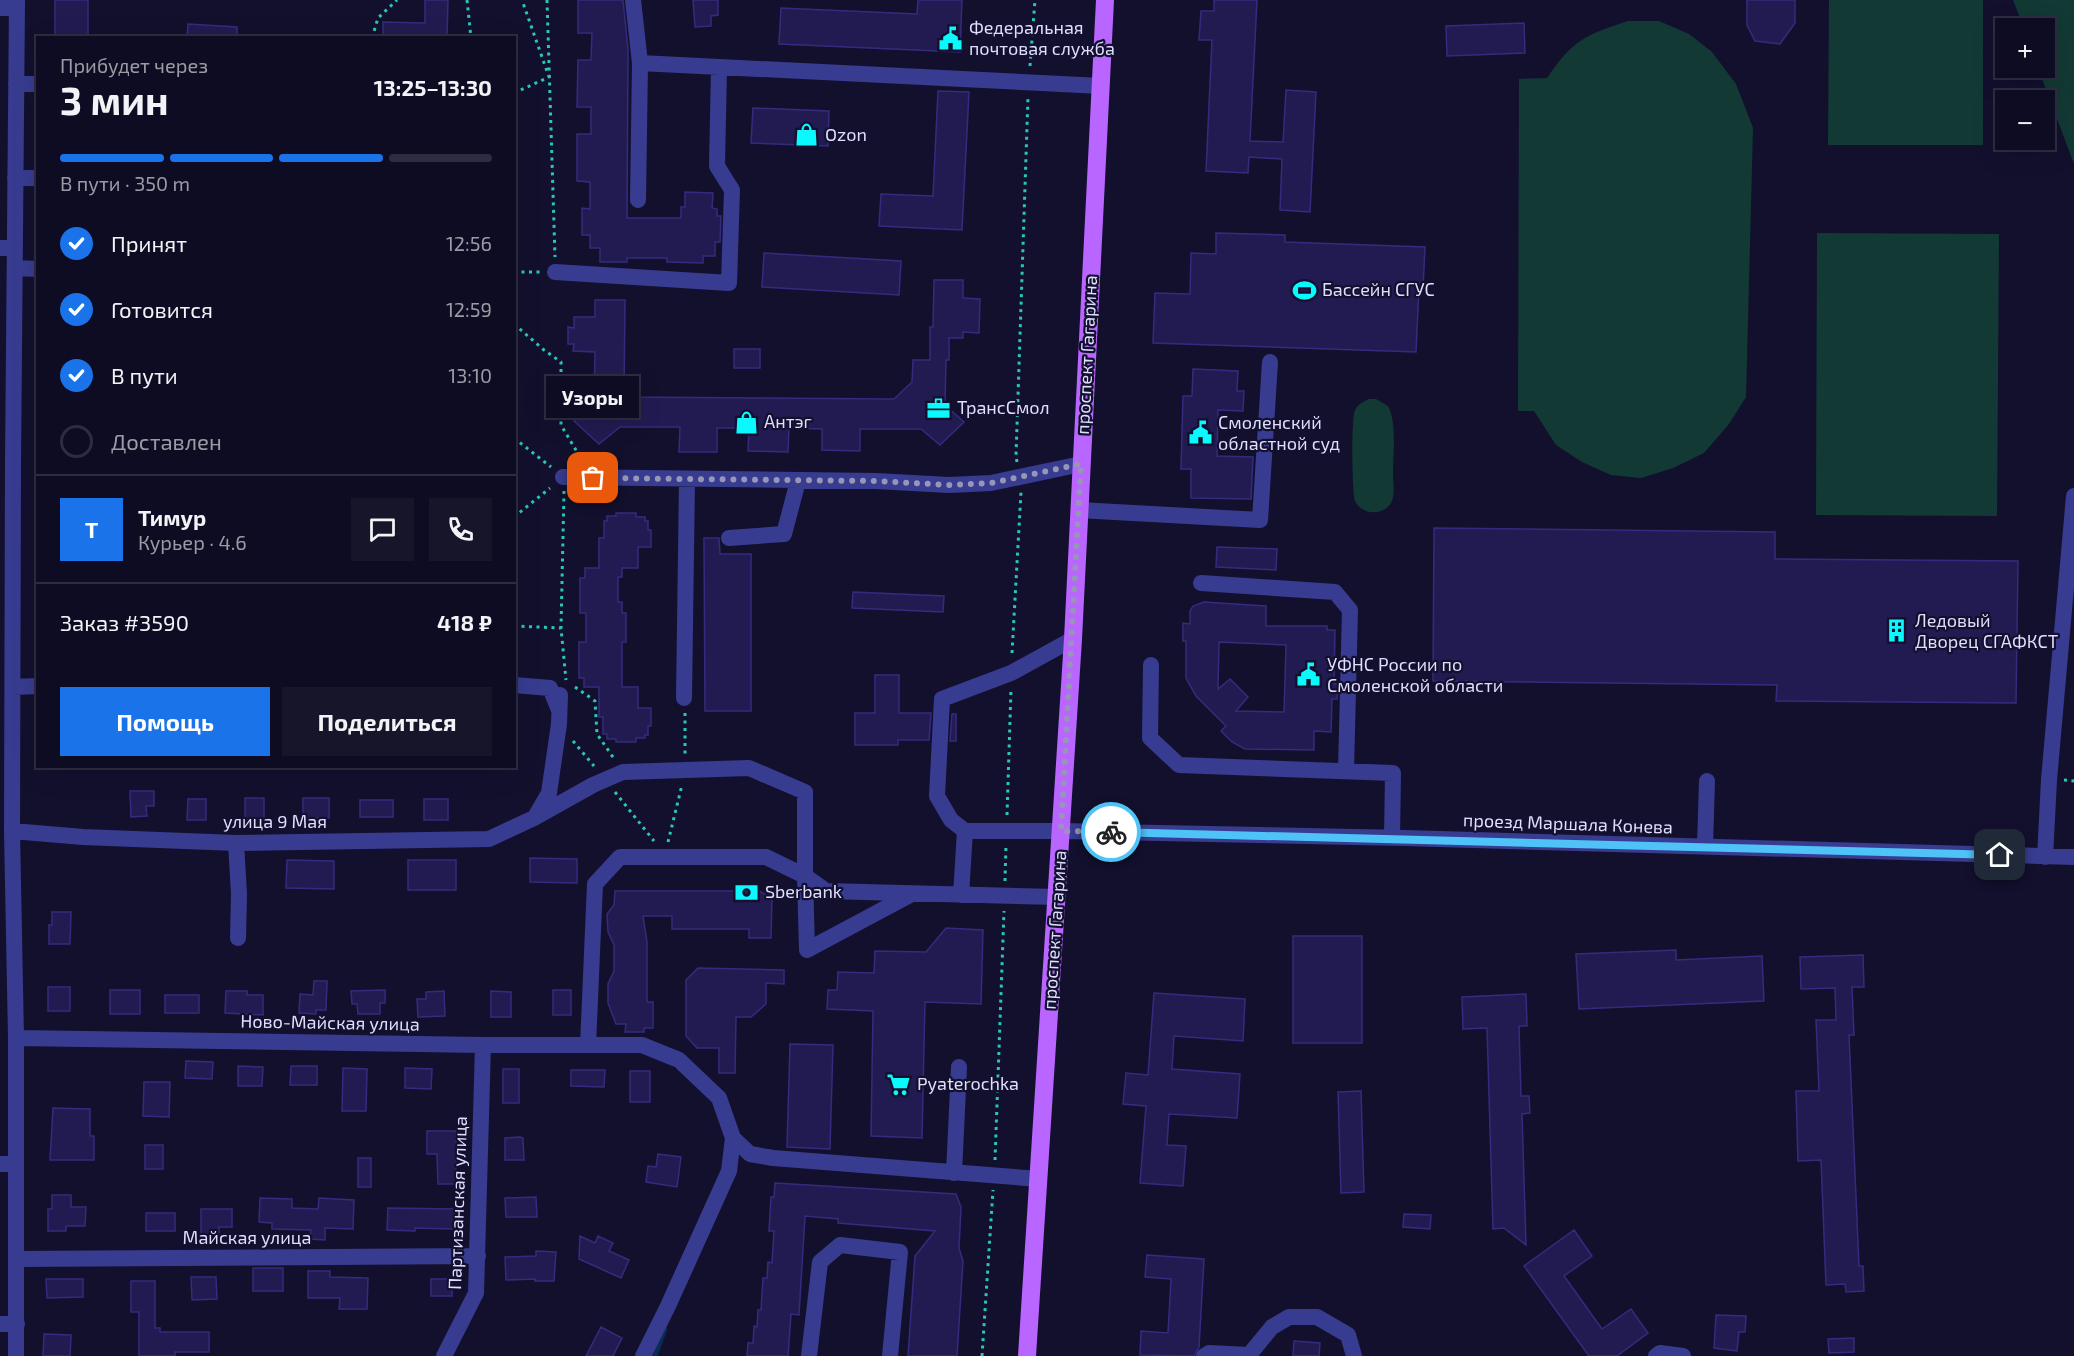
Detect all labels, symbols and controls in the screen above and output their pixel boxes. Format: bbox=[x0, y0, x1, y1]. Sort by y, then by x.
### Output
place label: Федеральная почтовая служба bbox=[969, 16, 1115, 59]
map controls bbox=[1995, 18, 2055, 150]
button: + bbox=[1995, 18, 2055, 78]
public building icon: Федеральная почтовая служба bbox=[938, 25, 964, 51]
text: Прибудет через bbox=[60, 53, 208, 77]
text: 13:25–13:30 bbox=[374, 74, 492, 100]
text: 3 мин bbox=[60, 76, 169, 123]
button: − bbox=[1995, 90, 2055, 150]
shop icon: Ozon bbox=[794, 122, 820, 148]
place label: Ozon bbox=[825, 123, 867, 145]
text: В пути · 350 m bbox=[60, 171, 190, 195]
icon: check bbox=[60, 227, 93, 260]
text: Принят bbox=[111, 230, 187, 256]
text: 12:56 bbox=[446, 231, 492, 255]
street label: проспект Гагарина bbox=[1071, 275, 1101, 435]
sports icon: Бассейн СГУС bbox=[1291, 277, 1317, 303]
place label: Бассейн СГУС bbox=[1322, 278, 1435, 300]
icon: check bbox=[60, 293, 93, 326]
text: Готовится bbox=[111, 296, 213, 322]
text: 12:59 bbox=[446, 297, 492, 321]
icon: check bbox=[60, 359, 93, 392]
text: В пути bbox=[111, 362, 178, 388]
text: 13:10 bbox=[448, 363, 492, 387]
callout: Узоры bbox=[546, 376, 640, 418]
text: Узоры bbox=[562, 385, 623, 409]
office icon: ТрансСмол bbox=[926, 395, 952, 421]
place label: ТрансСмол bbox=[957, 396, 1050, 418]
shop icon: Антэг bbox=[733, 409, 759, 435]
place label: Антэг bbox=[764, 410, 812, 432]
place label: Смоленский областной суд bbox=[1218, 411, 1340, 454]
public building icon: Смоленский областной суд bbox=[1187, 420, 1213, 446]
text: Доставлен bbox=[111, 428, 222, 454]
pin bbox=[567, 452, 618, 503]
icon: bag bbox=[576, 461, 609, 494]
button: chat bbox=[351, 498, 414, 561]
button: phone bbox=[429, 498, 492, 561]
text: Тимур bbox=[138, 504, 206, 530]
text: Т bbox=[85, 516, 98, 542]
text: Курьер · 4.6 bbox=[138, 530, 247, 554]
text: Заказ #3590 bbox=[60, 609, 189, 635]
text: 418 ₽ bbox=[437, 609, 492, 635]
place label: Ледовый Дворец СГАФКСТ bbox=[1915, 609, 2059, 652]
building icon: Ледовый Дворец СГАФКСТ bbox=[1884, 618, 1910, 644]
place label: УФНС России по Смоленской области bbox=[1327, 653, 1503, 696]
public building icon: УФНС России по Смоленской области bbox=[1296, 662, 1322, 688]
button: Помощь bbox=[60, 687, 270, 756]
button: Поделиться bbox=[282, 687, 492, 756]
courier bbox=[1081, 802, 1141, 862]
street label: проезд Маршала Конева bbox=[1463, 808, 1673, 838]
street label: улица 9 Мая bbox=[223, 810, 327, 832]
icon: bike bbox=[1095, 816, 1128, 849]
pin bbox=[1974, 829, 2025, 880]
icon: home bbox=[1983, 838, 2016, 871]
street label: проспект Гагарина bbox=[1037, 850, 1071, 1010]
bank icon: Sberbank bbox=[734, 879, 760, 905]
place label: Sberbank bbox=[765, 880, 842, 902]
street label: Ново-Майская улица bbox=[240, 1009, 420, 1035]
supermarket icon: Pyaterochka bbox=[886, 1071, 912, 1097]
place label: Pyaterochka bbox=[917, 1072, 1019, 1094]
street label: Партизанская улица bbox=[443, 1116, 471, 1290]
street label: Майская улица bbox=[183, 1226, 311, 1248]

